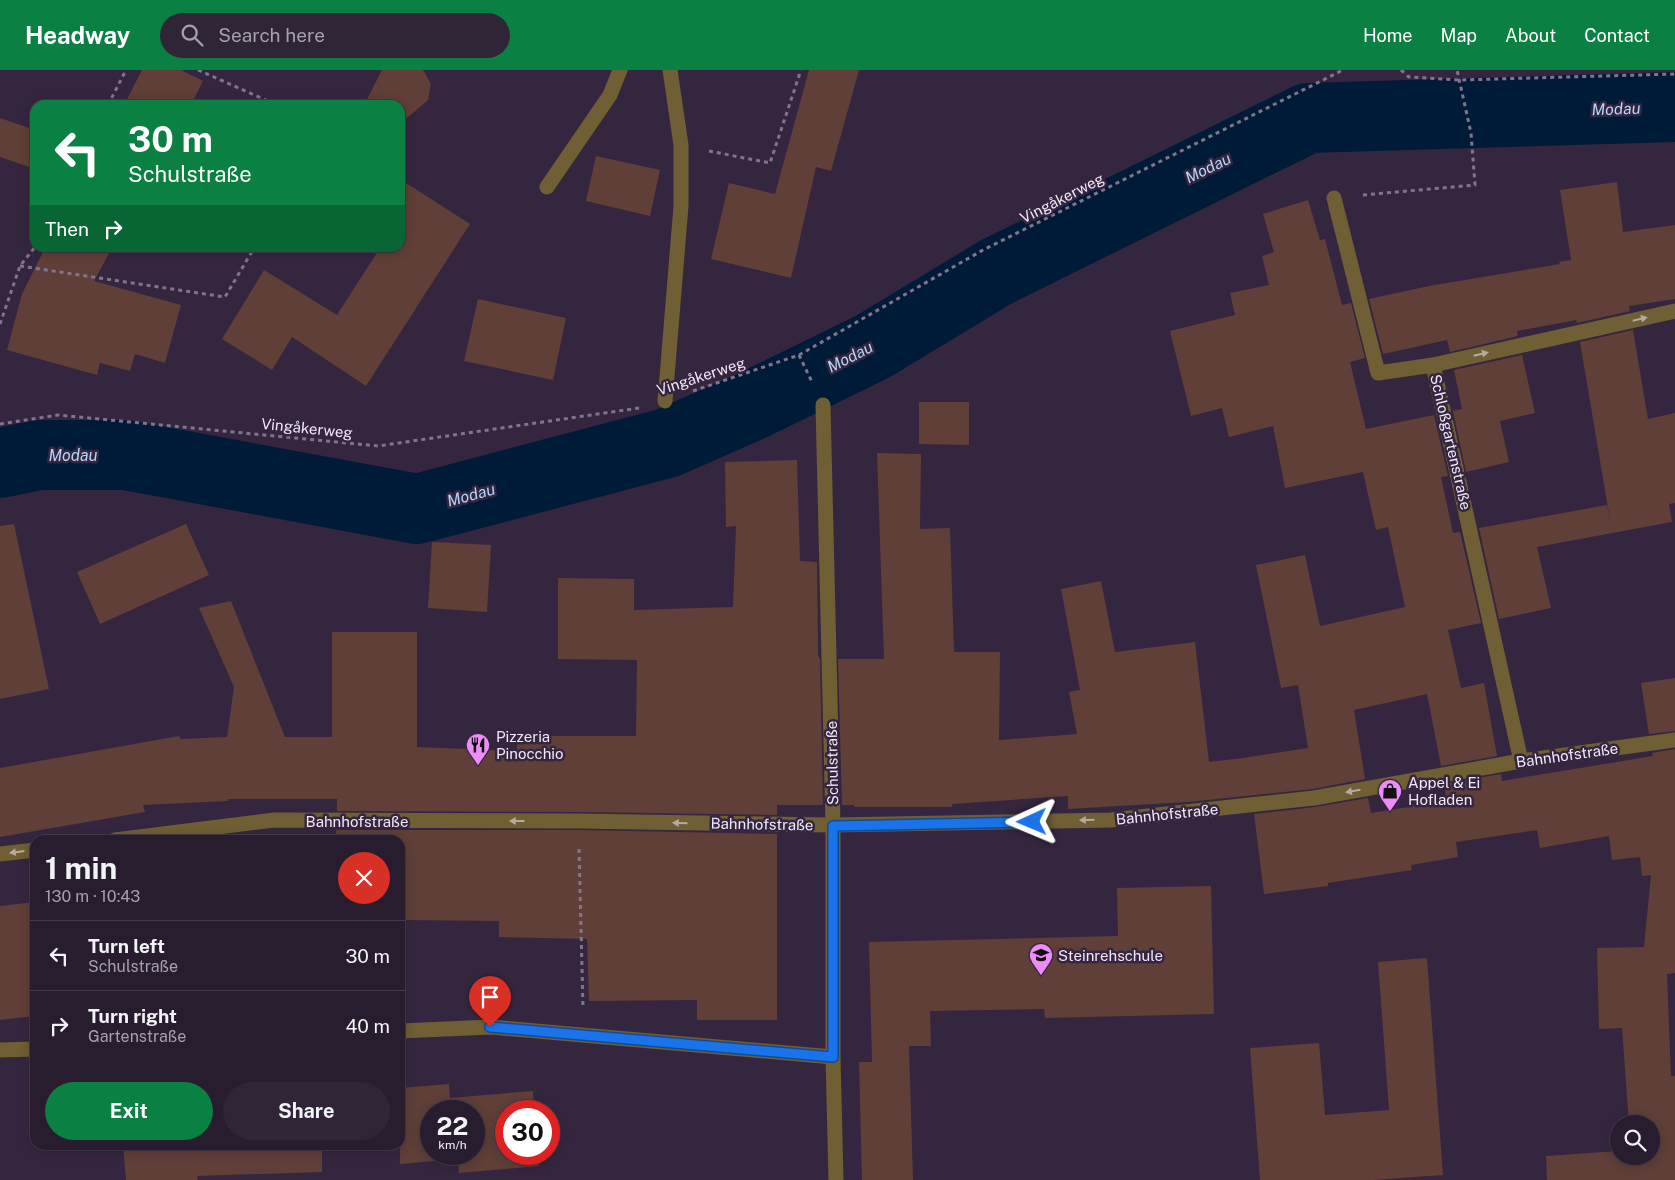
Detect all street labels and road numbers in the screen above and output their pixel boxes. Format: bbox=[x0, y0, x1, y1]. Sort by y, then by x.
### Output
street label: Vingåkerweg bbox=[1017, 170, 1107, 226]
street label: Vingåkerweg bbox=[655, 354, 747, 398]
street label: Schloßgartenstraße bbox=[1427, 373, 1475, 511]
street label: Vingåkerweg bbox=[260, 415, 354, 441]
street label: Schulstraße bbox=[823, 721, 841, 805]
street label: Bahnhofstraße bbox=[1515, 739, 1619, 771]
street label: Bahnhofstraße bbox=[1115, 800, 1219, 828]
street label: Bahnhofstraße bbox=[306, 813, 408, 830]
street label: Bahnhofstraße bbox=[710, 815, 814, 833]

